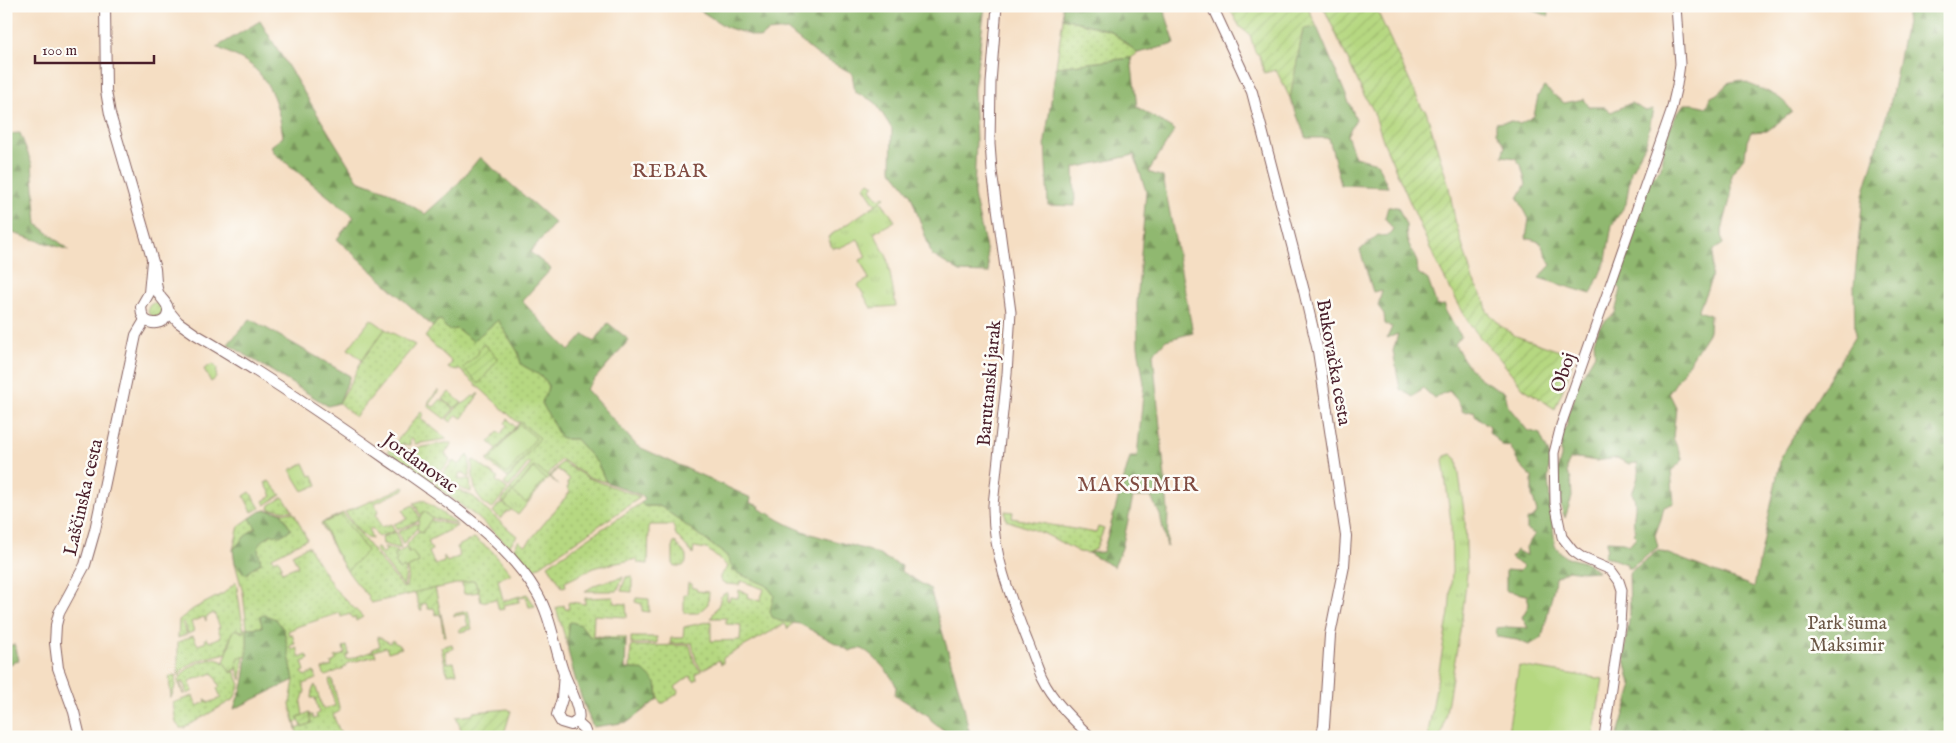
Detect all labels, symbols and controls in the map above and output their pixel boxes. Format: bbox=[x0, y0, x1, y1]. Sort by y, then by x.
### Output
scale bar bbox=[35, 32, 154, 64]
text: 100 m bbox=[42, 41, 78, 60]
district label: REBAR bbox=[632, 159, 708, 184]
street label: Bukovačka cesta bbox=[1310, 297, 1356, 428]
street label: Barutanski jarak bbox=[973, 318, 1008, 447]
street label: Oboj bbox=[1546, 350, 1582, 396]
street label: Jordanovac bbox=[376, 427, 462, 499]
street label: Laščinska cesta bbox=[59, 436, 109, 558]
district label: MAKSIMIR bbox=[1077, 472, 1199, 499]
park label: Park šuma Maksimir bbox=[1807, 612, 1888, 658]

